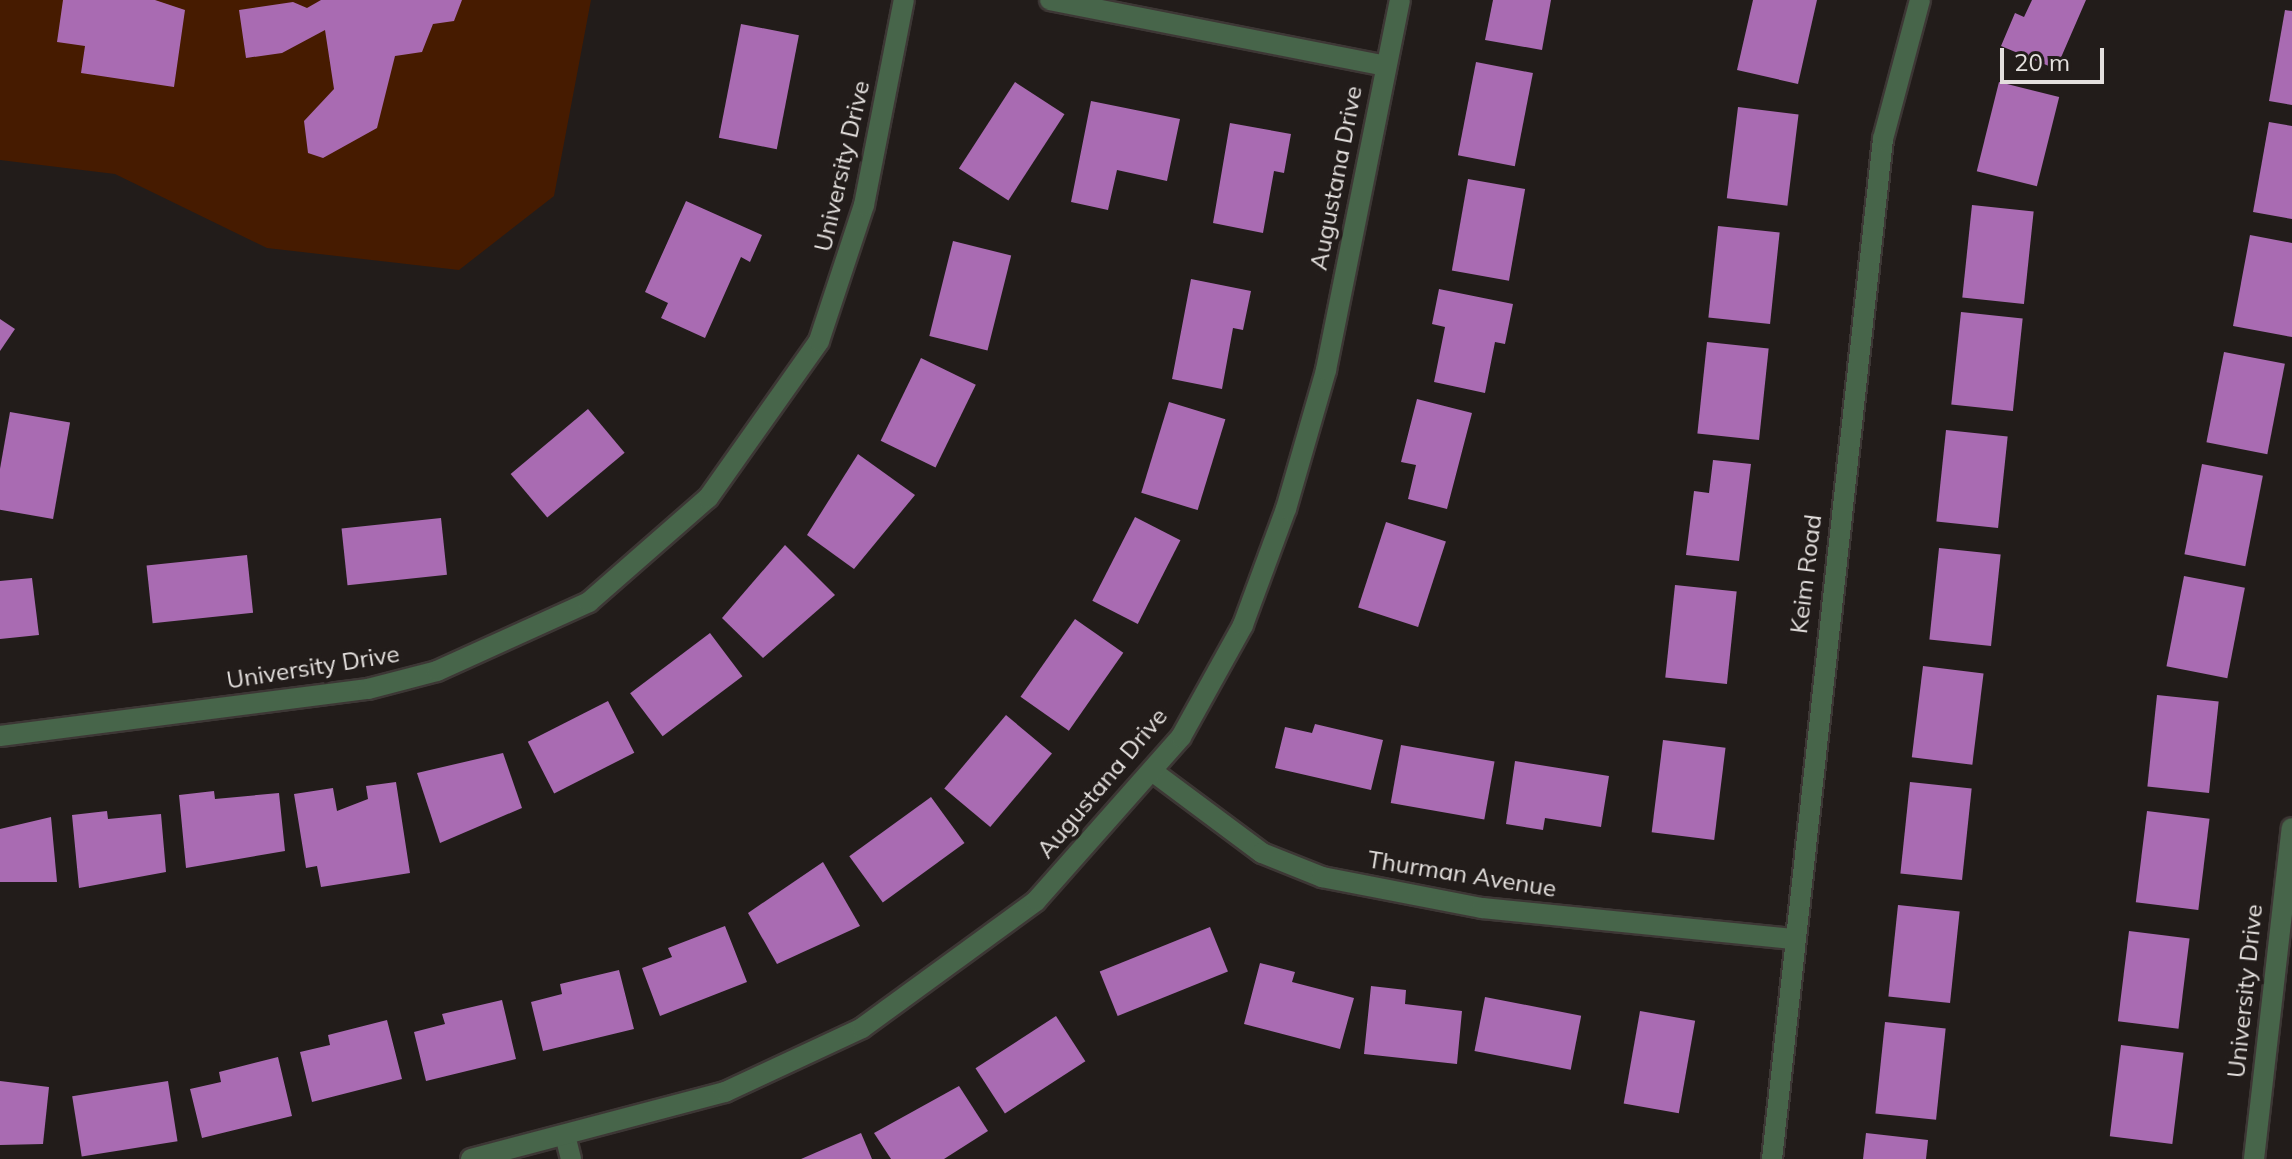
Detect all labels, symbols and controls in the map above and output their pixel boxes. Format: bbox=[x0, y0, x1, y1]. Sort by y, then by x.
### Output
scale bar bbox=[2004, 32, 2108, 82]
text: 20 m bbox=[2014, 47, 2070, 77]
street label: University Drive bbox=[808, 78, 876, 254]
street label: Augustana Drive bbox=[1304, 83, 1368, 273]
street label: Keim Road bbox=[1784, 513, 1828, 635]
street label: University Drive bbox=[224, 639, 402, 695]
street label: Augustana Drive bbox=[1031, 702, 1173, 864]
street label: Thurman Avenue bbox=[1366, 845, 1558, 903]
street label: University Drive bbox=[2222, 903, 2268, 1079]

